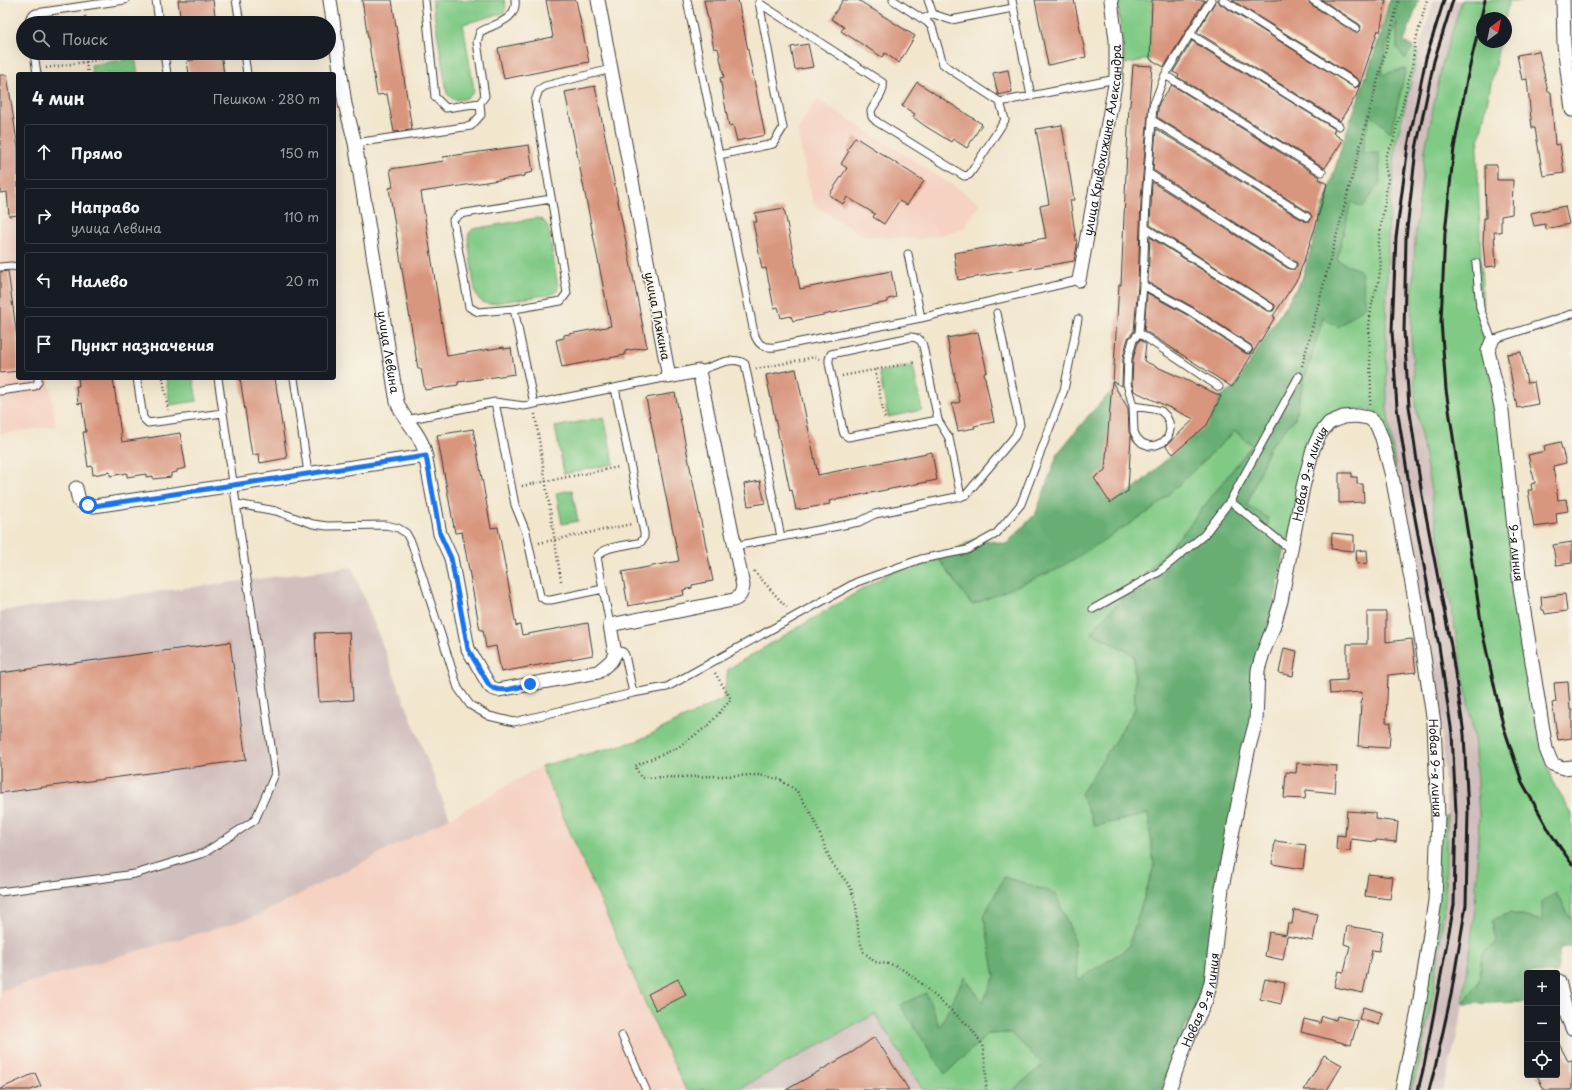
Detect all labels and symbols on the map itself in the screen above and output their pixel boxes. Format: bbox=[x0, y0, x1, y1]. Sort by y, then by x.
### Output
north arrow bbox=[1476, 12, 1512, 48]
street label: улица Кривохижина Александра bbox=[1078, 44, 1125, 237]
street label: улица Плякина bbox=[641, 270, 675, 362]
street label: улица Левина bbox=[373, 309, 405, 395]
street label: Новая 9-я линия bbox=[1288, 422, 1332, 523]
route start bbox=[79, 496, 97, 514]
street label: 9-я линия bbox=[1505, 523, 1528, 582]
route end bbox=[521, 675, 539, 693]
street label: Новая 9-я линия bbox=[1425, 718, 1447, 818]
street label: Новая 9-я линия bbox=[1177, 952, 1223, 1049]

